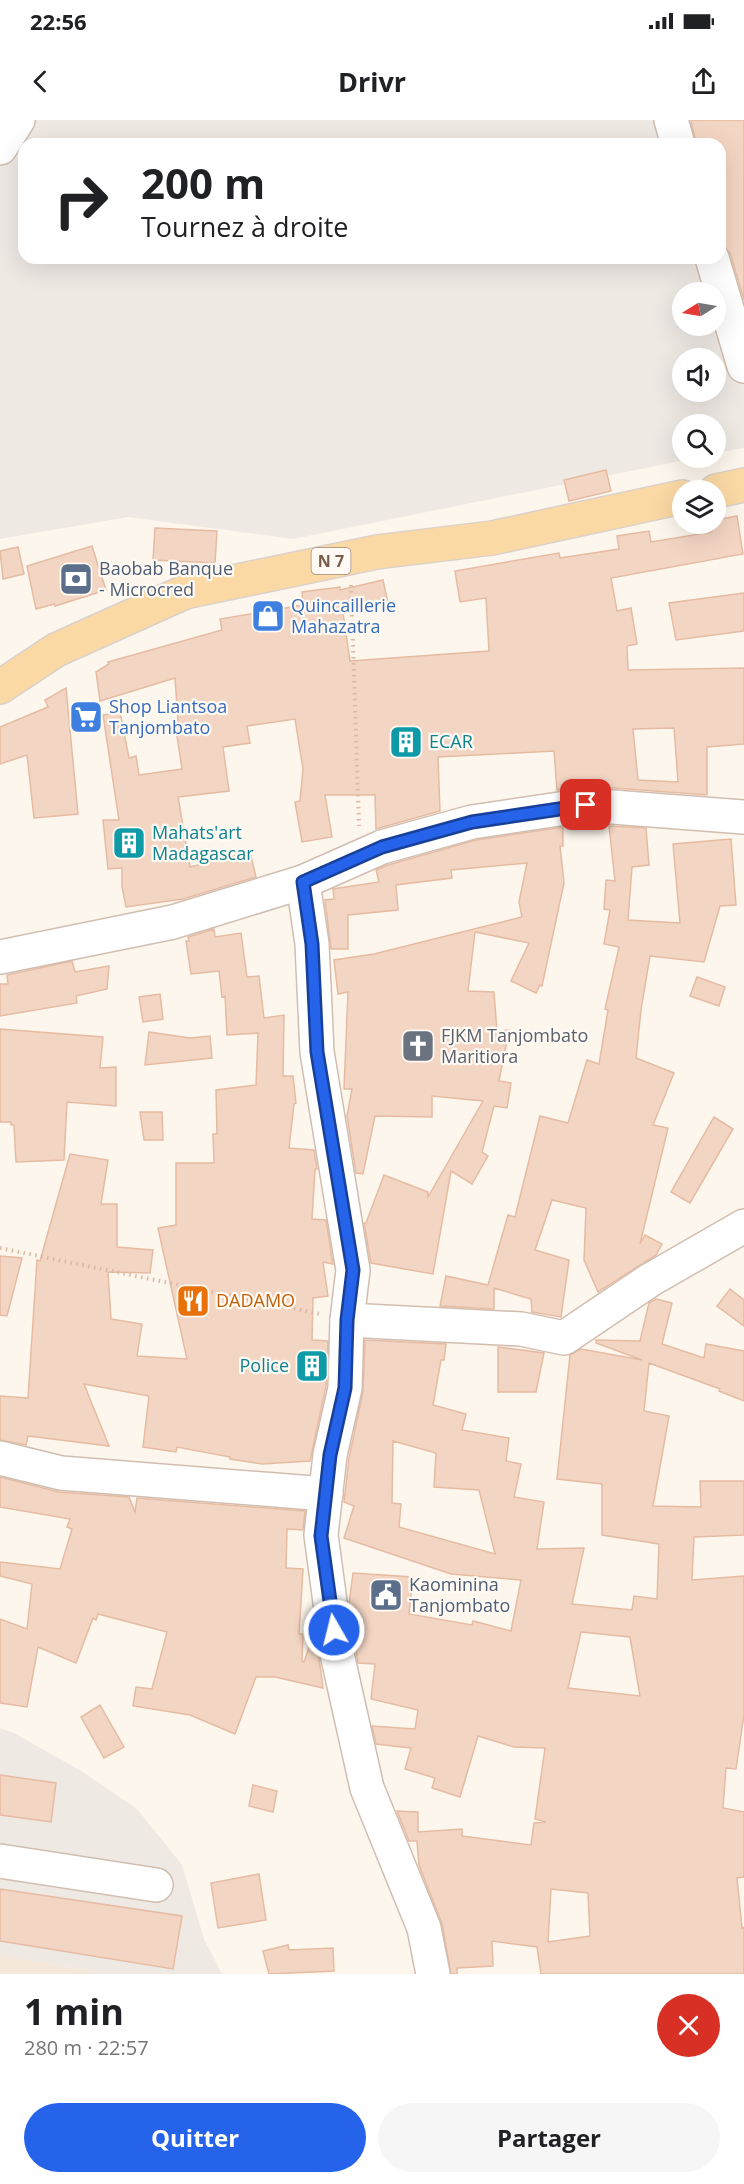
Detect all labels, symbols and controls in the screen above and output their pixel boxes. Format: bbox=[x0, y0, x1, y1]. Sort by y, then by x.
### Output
text: 22:56 bbox=[30, 6, 87, 36]
text: Drivr bbox=[338, 63, 406, 100]
icon: back bbox=[24, 65, 57, 98]
icon: share bbox=[687, 65, 720, 98]
text: 200 m bbox=[141, 154, 265, 211]
icon: right bbox=[42, 162, 120, 240]
text: Tournez à droite bbox=[141, 208, 349, 245]
north arrow bbox=[672, 282, 726, 336]
map controls bbox=[672, 282, 726, 534]
button: sound bbox=[672, 348, 726, 402]
button: search bbox=[672, 414, 726, 468]
button: layers bbox=[672, 480, 726, 534]
road number: N 7 bbox=[312, 548, 350, 574]
place label: Baobab Banque - Microcred bbox=[99, 556, 233, 601]
bank icon: Baobab Banque - Microcred bbox=[58, 561, 94, 597]
place label: Quincaillerie Mahazatra bbox=[291, 593, 396, 638]
shop icon: Quincaillerie Mahazatra bbox=[250, 598, 286, 634]
place label: Shop Liantsoa Tanjombato bbox=[109, 694, 227, 739]
supermarket icon: Shop Liantsoa Tanjombato bbox=[68, 699, 104, 735]
building icon: ECAR bbox=[388, 724, 424, 760]
place label: ECAR bbox=[429, 729, 473, 753]
pin bbox=[560, 779, 611, 830]
icon: arrive bbox=[569, 788, 602, 821]
place label: Mahats'art Madagascar bbox=[152, 820, 254, 865]
building icon: Mahats'art Madagascar bbox=[111, 825, 147, 861]
place label: FJKM Tanjombato Maritiora bbox=[441, 1023, 588, 1068]
church icon: FJKM Tanjombato Maritiora bbox=[400, 1028, 436, 1064]
restaurant icon: DADAMO bbox=[175, 1283, 211, 1319]
place label: DADAMO bbox=[216, 1288, 295, 1312]
building icon: Police bbox=[294, 1348, 330, 1384]
place label: Police bbox=[240, 1353, 289, 1377]
place label: Kaominina Tanjombato bbox=[409, 1572, 510, 1617]
public building icon: Kaominina Tanjombato bbox=[368, 1577, 404, 1613]
position arrow bbox=[302, 1598, 366, 1662]
text: 1 min bbox=[24, 1987, 124, 2036]
button: close bbox=[657, 1994, 720, 2057]
text: 280 m · 22:57 bbox=[24, 2034, 149, 2061]
button: Quitter bbox=[24, 2103, 366, 2172]
button: Partager bbox=[378, 2103, 720, 2172]

